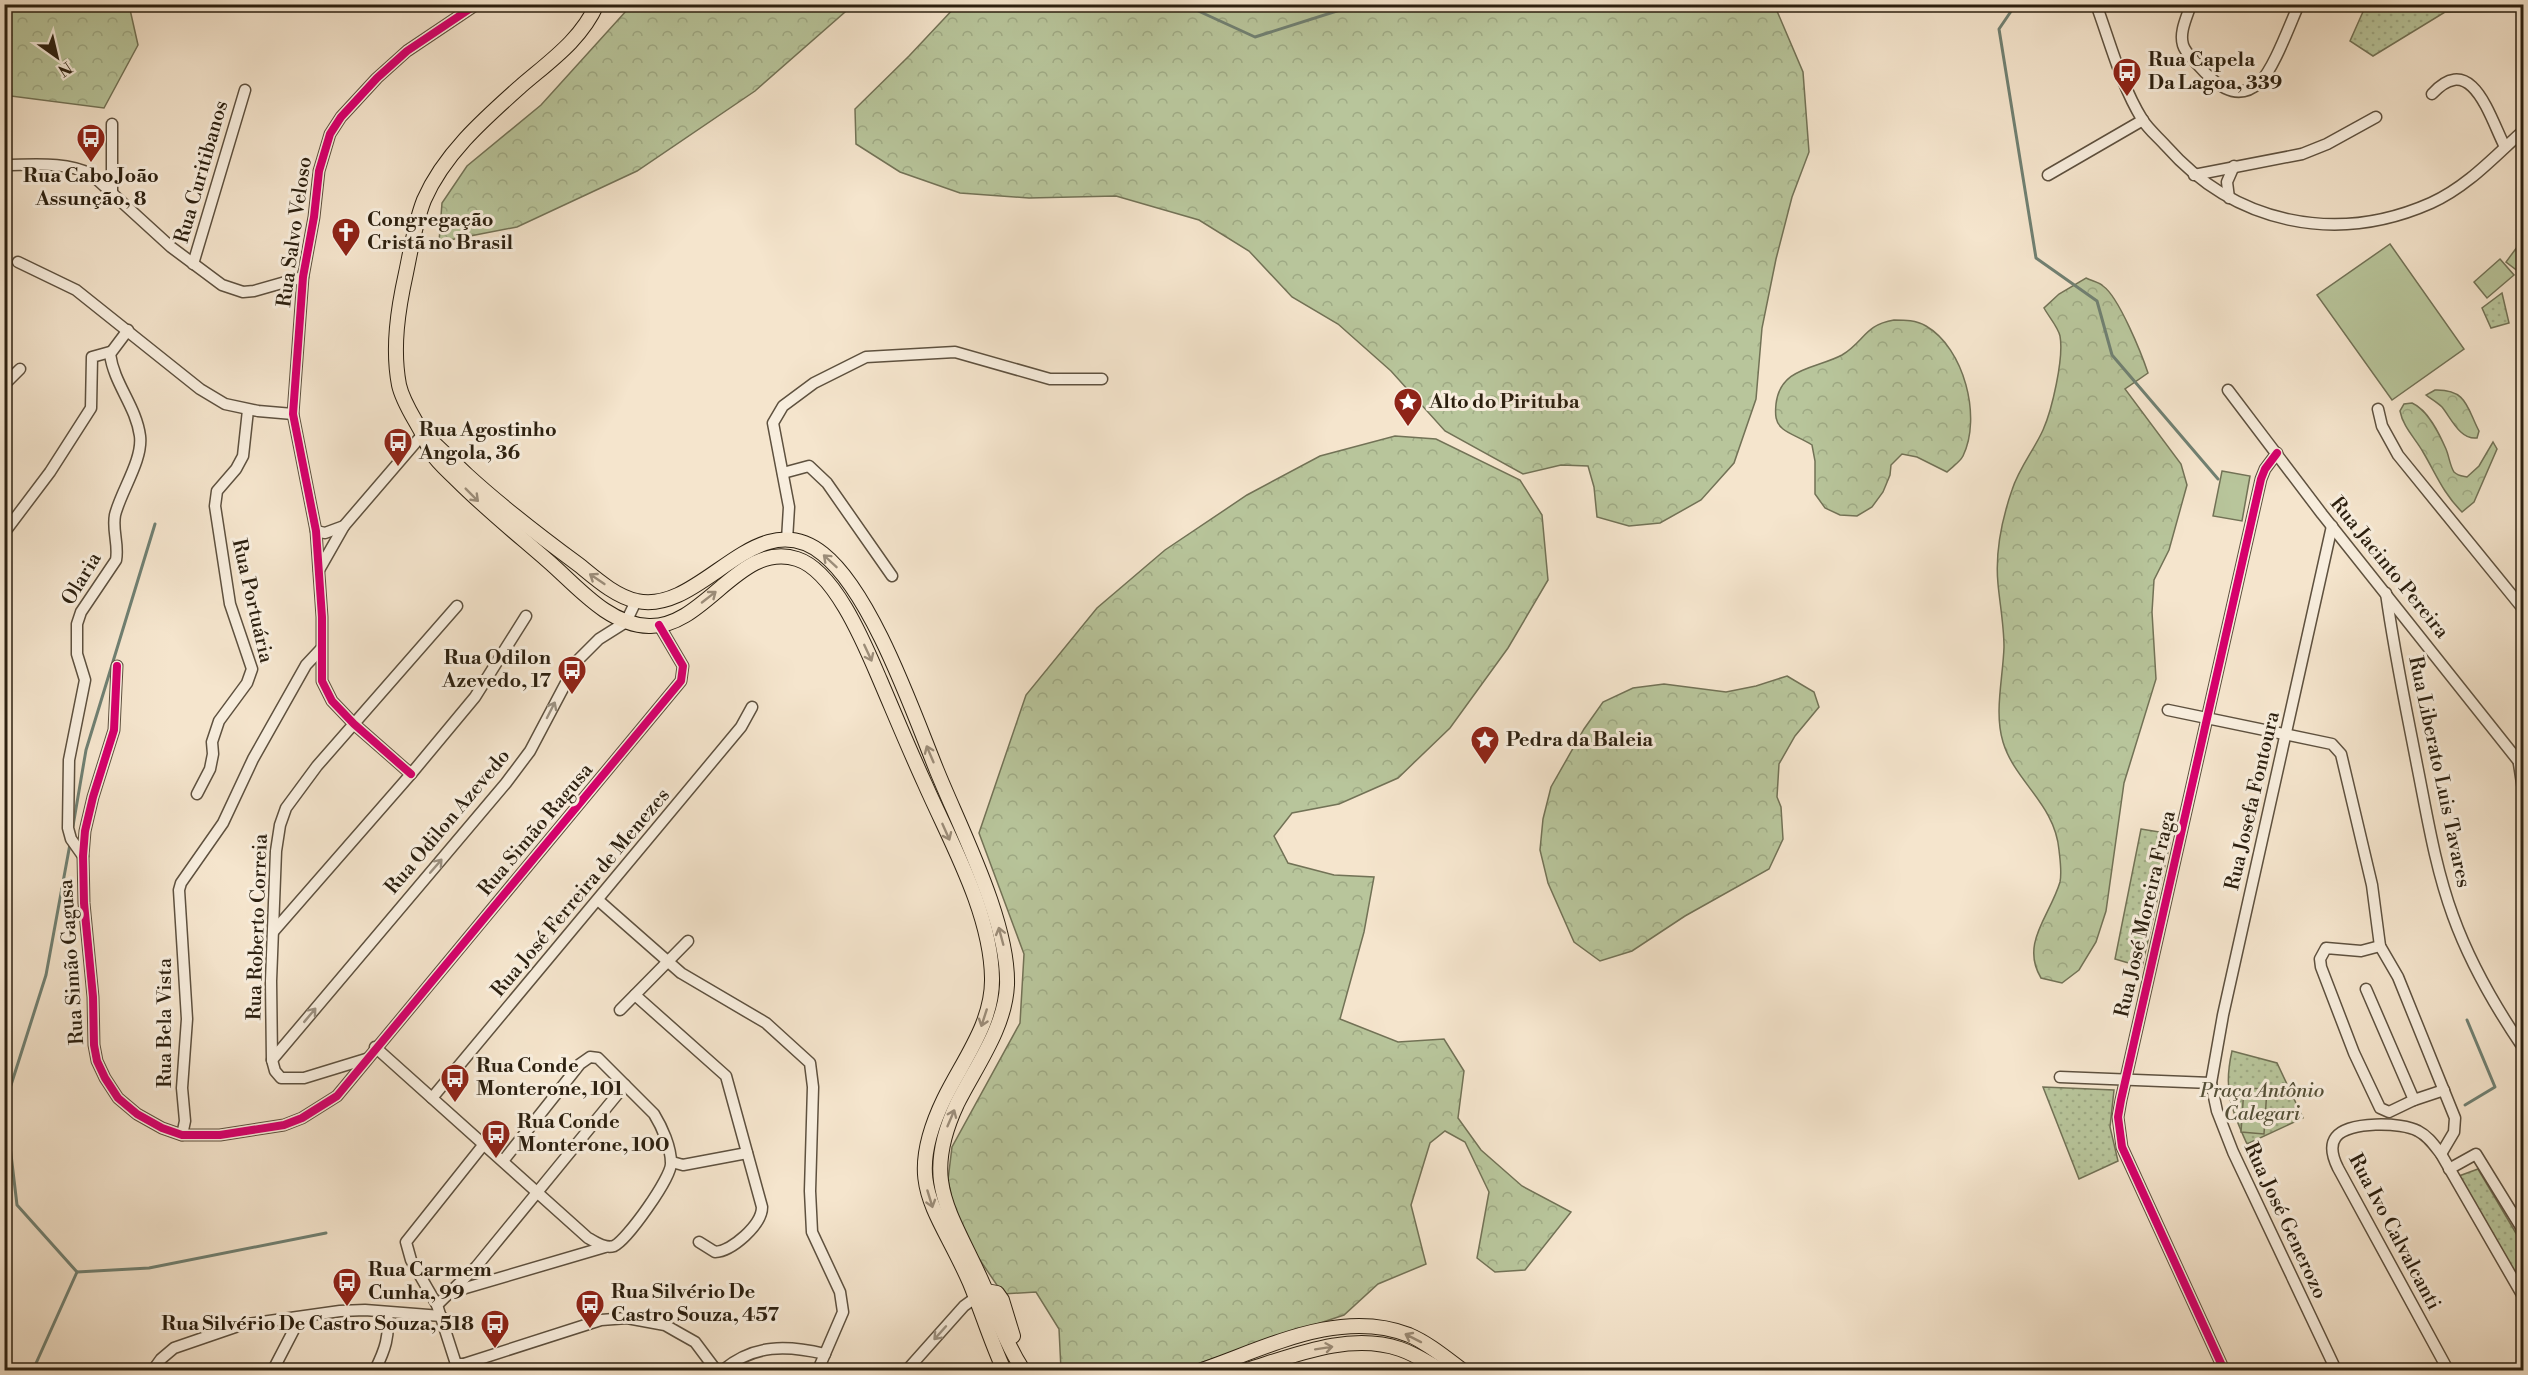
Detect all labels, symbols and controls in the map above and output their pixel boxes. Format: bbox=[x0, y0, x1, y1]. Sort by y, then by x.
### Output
north arrow bbox=[27, 27, 87, 87]
place label: Rua Capela Da Lagoa, 339 bbox=[2148, 48, 2282, 96]
bus stop icon: Rua Capela Da Lagoa, 339 bbox=[2111, 56, 2143, 98]
text: N bbox=[54, 57, 76, 81]
street label: Rua Curitibanos bbox=[170, 98, 234, 246]
bus stop icon: Rua Cabo João Assunção, 8 bbox=[75, 122, 107, 164]
street label: Rua Salvo Veloso bbox=[272, 155, 318, 309]
place label: Rua Cabo João Assunção, 8 bbox=[23, 164, 159, 212]
place label: Congregação Cristã no Brasil bbox=[367, 208, 514, 256]
church icon: Congregação Cristã no Brasil bbox=[330, 216, 362, 258]
place icon: Alto do Pirituba bbox=[1392, 386, 1424, 428]
place label: Alto do Pirituba bbox=[1428, 390, 1580, 415]
place label: Rua Agostinho Angola, 36 bbox=[418, 418, 557, 466]
bus stop icon: Rua Agostinho Angola, 36 bbox=[382, 426, 414, 468]
one-way arrow bbox=[465, 488, 480, 503]
street label: Rua Jacinto Pereira bbox=[2324, 492, 2454, 645]
street label: Rua Portuária bbox=[226, 537, 279, 666]
street label: Olaria bbox=[56, 547, 108, 610]
one-way arrow bbox=[823, 554, 838, 568]
one-way arrow bbox=[589, 573, 606, 585]
one-way arrow bbox=[701, 591, 717, 604]
one-way arrow bbox=[863, 644, 875, 662]
place label: Rua Odilon Azevedo, 17 bbox=[441, 646, 552, 694]
bus stop icon: Rua Odilon Azevedo, 17 bbox=[556, 654, 588, 696]
street label: Rua Liberato Luis Tavares bbox=[2402, 654, 2476, 890]
one-way arrow bbox=[546, 702, 557, 720]
street label: Rua Josefa Fontoura bbox=[2220, 708, 2286, 893]
place icon: Pedra da Baleia bbox=[1469, 724, 1501, 766]
place label: Pedra da Baleia bbox=[1506, 728, 1653, 753]
street label: Rua Odilon Azevedo bbox=[380, 744, 516, 900]
one-way arrow bbox=[924, 745, 935, 764]
street label: Rua Simão Ragusa bbox=[473, 758, 599, 901]
street label: Rua José Ferreira de Menezes bbox=[486, 783, 676, 1003]
street label: Rua José Moreira Fraga bbox=[2110, 807, 2182, 1020]
one-way arrow bbox=[941, 822, 953, 840]
street label: Rua Roberto Correia bbox=[242, 832, 274, 1021]
one-way arrow bbox=[429, 859, 443, 874]
street label: Rua Simão Gagusa bbox=[54, 877, 90, 1046]
one-way arrow bbox=[994, 927, 1006, 946]
street label: Rua Bela Vista bbox=[153, 957, 178, 1088]
one-way arrow bbox=[303, 1008, 317, 1023]
one-way arrow bbox=[978, 1008, 989, 1027]
place label: Rua Conde Monterone, 101 bbox=[476, 1054, 623, 1102]
bus stop icon: Rua Conde Monterone, 101 bbox=[439, 1062, 471, 1104]
park label: Praça Antônio Calegari bbox=[2199, 1079, 2324, 1127]
one-way arrow bbox=[946, 1109, 957, 1128]
place label: Rua Conde Monterone, 100 bbox=[517, 1110, 670, 1158]
bus stop icon: Rua Conde Monterone, 100 bbox=[480, 1118, 512, 1160]
street label: Rua José Generozo bbox=[2238, 1139, 2332, 1303]
street label: Rua Ivo Calvalcanti bbox=[2342, 1150, 2446, 1315]
one-way arrow bbox=[925, 1189, 936, 1208]
place label: Rua Carmem Cunha, 99 bbox=[368, 1258, 492, 1306]
bus stop icon: Rua Carmem Cunha, 99 bbox=[331, 1266, 363, 1308]
place label: Rua Silvério De Castro Souza, 457 bbox=[611, 1280, 779, 1328]
bus stop icon: Rua Silvério De Castro Souza, 457 bbox=[574, 1288, 606, 1330]
bus stop icon: Rua Silvério De Castro Souza, 518 bbox=[479, 1308, 511, 1350]
place label: Rua Silvério De Castro Souza, 518 bbox=[161, 1312, 474, 1337]
one-way arrow bbox=[933, 1325, 947, 1340]
one-way arrow bbox=[1405, 1332, 1423, 1344]
one-way arrow bbox=[1313, 1342, 1333, 1353]

